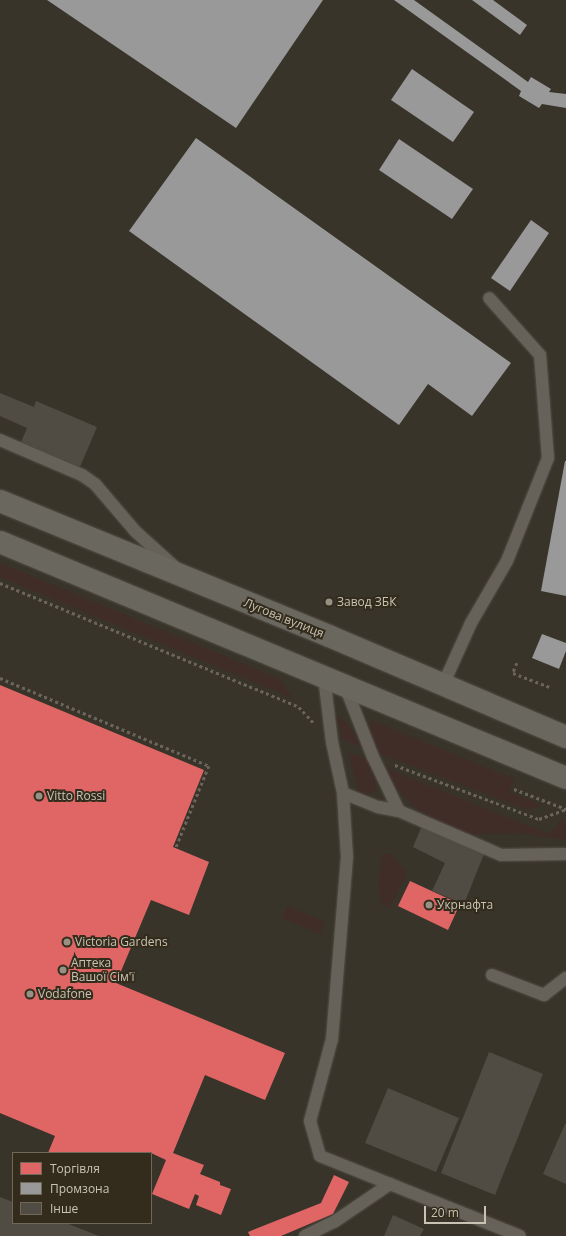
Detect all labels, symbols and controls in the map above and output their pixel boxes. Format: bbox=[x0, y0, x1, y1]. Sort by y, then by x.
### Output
street label: Лугова вулиця bbox=[242, 595, 326, 641]
place label: Завод ЗБК bbox=[337, 595, 396, 609]
marker: Завод ЗБК bbox=[324, 597, 334, 607]
place label: Vitto Rossi bbox=[47, 789, 105, 803]
marker: Vitto Rossi bbox=[34, 791, 44, 801]
place label: Укрнафта bbox=[437, 898, 493, 912]
marker: Укрнафта bbox=[424, 900, 434, 910]
place label: Victoria Gardens bbox=[75, 935, 168, 949]
marker: Victoria Gardens bbox=[62, 937, 72, 947]
place label: Аптека Вашої Сім'ї bbox=[71, 956, 135, 984]
marker: Аптека Вашої Сім'ї bbox=[58, 965, 68, 975]
place label: Vodafone bbox=[38, 987, 92, 1001]
marker: Vodafone bbox=[25, 989, 35, 999]
legend bbox=[12, 1152, 152, 1224]
text: Торгівля bbox=[50, 1160, 100, 1177]
text: Промзона bbox=[50, 1180, 109, 1197]
scale bar bbox=[426, 1198, 488, 1224]
text: Інше bbox=[50, 1200, 78, 1217]
text: 20 m bbox=[431, 1204, 459, 1221]

